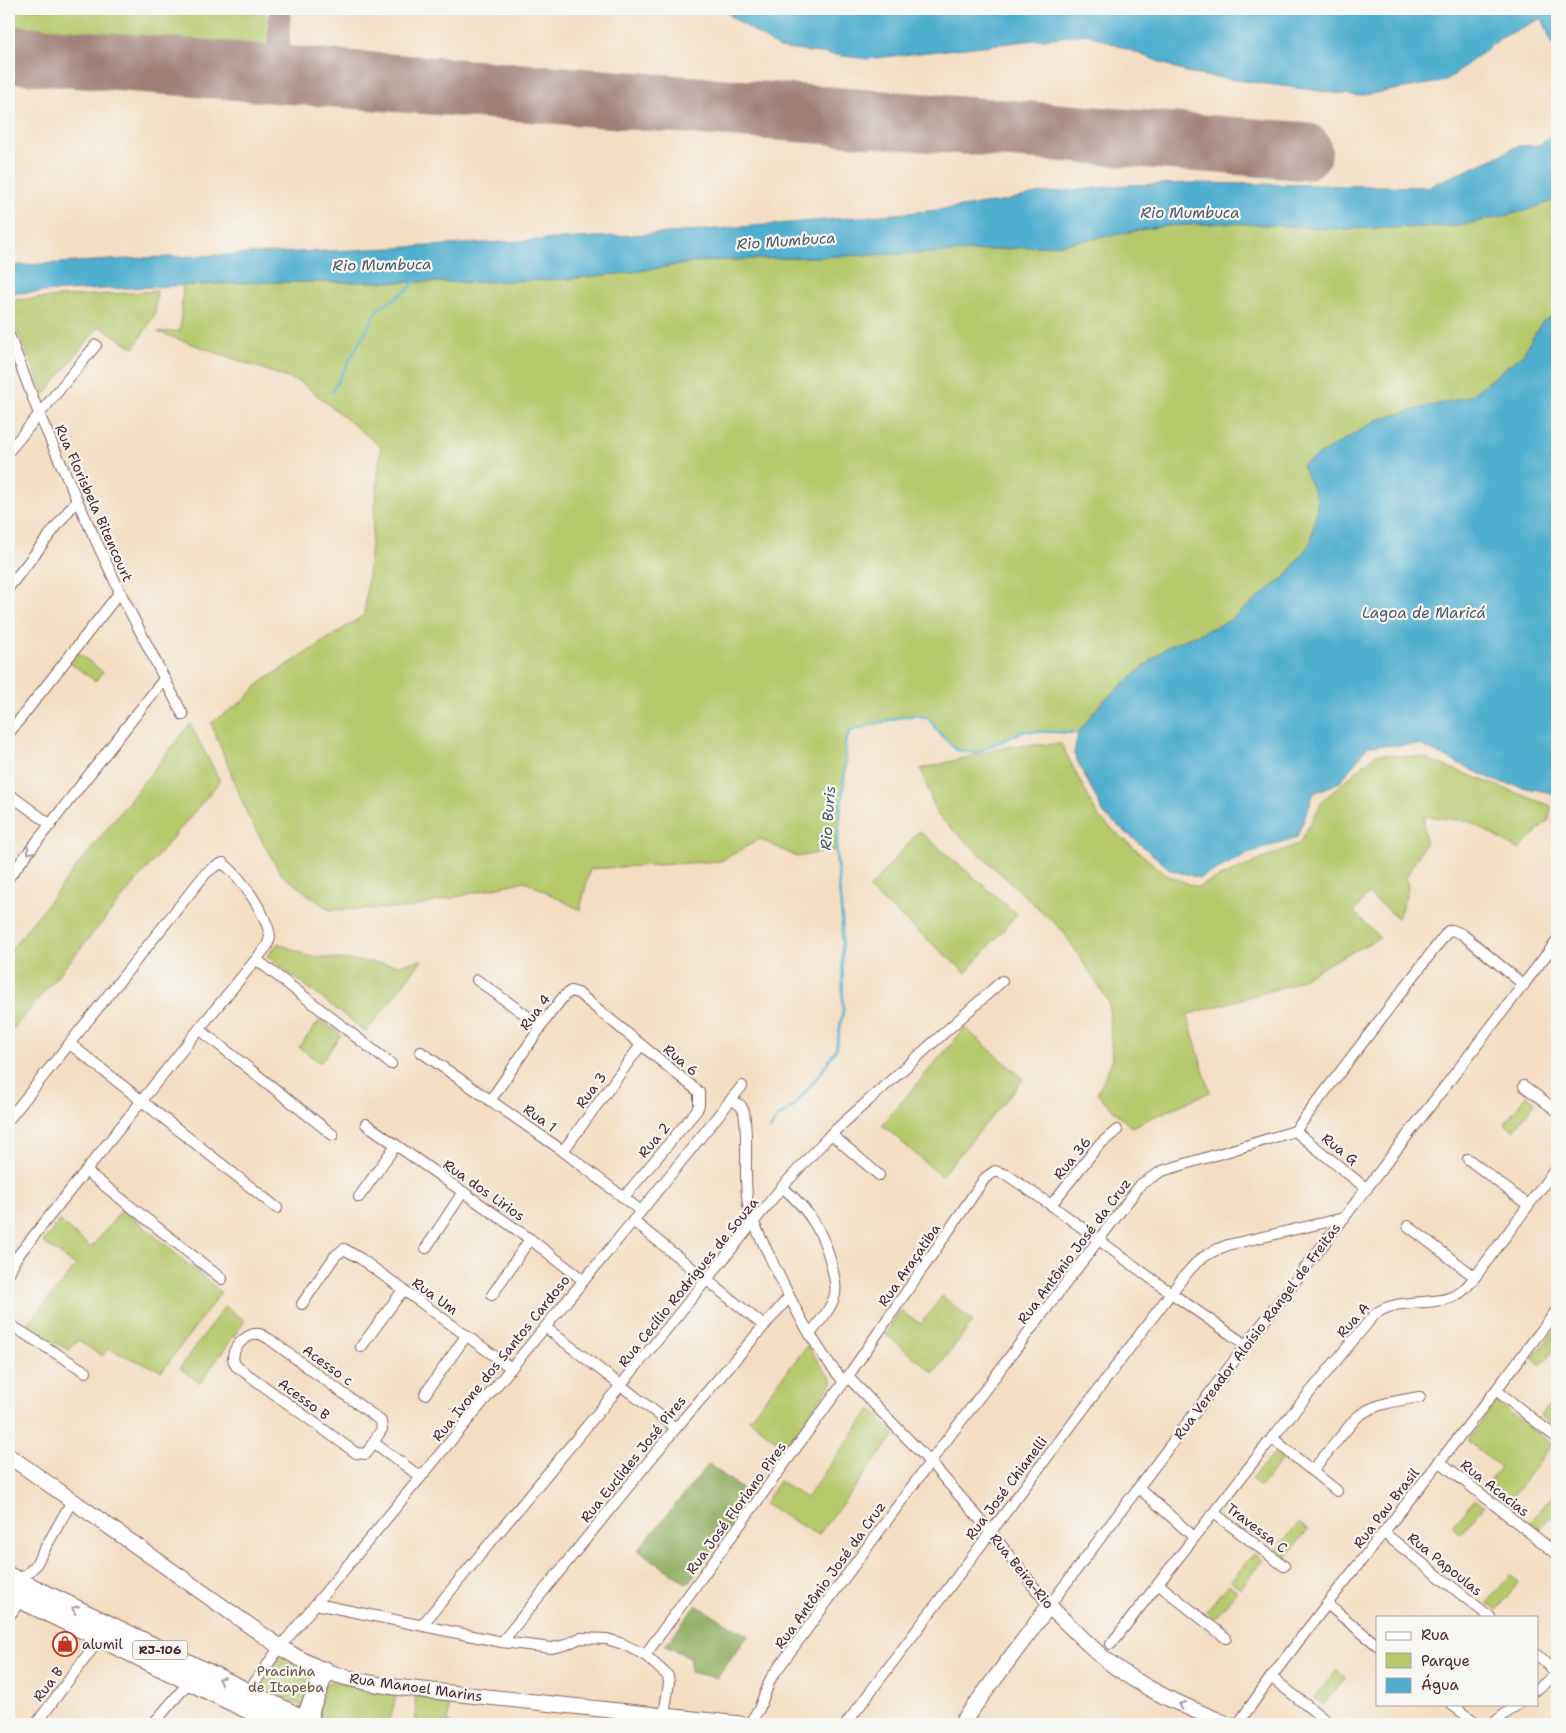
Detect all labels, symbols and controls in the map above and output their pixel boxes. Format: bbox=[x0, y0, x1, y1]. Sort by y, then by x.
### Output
water label: Rio Mumbuca bbox=[1140, 203, 1240, 223]
water label: Rio Mumbuca bbox=[736, 228, 836, 254]
water label: Rio Mumbuca bbox=[332, 254, 432, 276]
street label: Rua Florisbela Bitencourt bbox=[51, 421, 137, 585]
water label: Lagoa de Maricá bbox=[1362, 603, 1486, 623]
water label: Rio Buris bbox=[816, 785, 840, 851]
one-way arrow bbox=[27, 845, 35, 854]
street label: Rua 4 bbox=[516, 990, 555, 1034]
street label: Rua 6 bbox=[660, 1040, 702, 1080]
street label: Rua 3 bbox=[572, 1068, 610, 1112]
street label: Rua 1 bbox=[520, 1100, 560, 1136]
street label: Rua 2 bbox=[634, 1119, 674, 1161]
street label: Rua G bbox=[1318, 1129, 1362, 1169]
street label: Rua 36 bbox=[1049, 1133, 1095, 1183]
street label: Rua dos Lirios bbox=[440, 1155, 528, 1225]
street label: Rua Antônio José da Cruz bbox=[1013, 1175, 1135, 1327]
street label: Rua Cecílio Rodrigues de Souza bbox=[614, 1193, 762, 1370]
street label: Rua Vereador Aloísio Rangel de Freitas bbox=[1170, 1219, 1344, 1443]
street label: Rua Araçatiba bbox=[874, 1220, 944, 1310]
street label: Rua Ivone dos Santos Cardoso bbox=[428, 1271, 574, 1445]
street label: Rua Um bbox=[409, 1273, 461, 1319]
street label: Rua A bbox=[1333, 1299, 1373, 1341]
street label: Acesso c bbox=[299, 1341, 357, 1389]
street label: Acesso B bbox=[275, 1374, 333, 1424]
street label: Rua Euclides José Pires bbox=[576, 1392, 690, 1526]
street label: Rua José Chianelli bbox=[961, 1433, 1051, 1543]
street label: Rua José Floriano Pires bbox=[682, 1438, 790, 1578]
street label: Rua Acacias bbox=[1457, 1456, 1533, 1521]
street label: Rua Pau Brasil bbox=[1349, 1464, 1423, 1552]
street label: Rua Antônio José da Cruz bbox=[771, 1498, 889, 1652]
street label: Travessa C bbox=[1223, 1499, 1291, 1557]
street label: Rua Papoulas bbox=[1404, 1528, 1486, 1600]
street label: Rua Beira-Rio bbox=[986, 1530, 1058, 1612]
one-way arrow bbox=[71, 1605, 80, 1615]
legend bbox=[1376, 1616, 1538, 1706]
text: Rua bbox=[1421, 1625, 1450, 1645]
shop icon: alumil bbox=[52, 1631, 78, 1657]
place label: alumil bbox=[82, 1635, 124, 1653]
road number: RJ-106 bbox=[132, 1640, 188, 1660]
text: Parque bbox=[1421, 1651, 1470, 1671]
park label: Pracinha de Itapeba bbox=[248, 1662, 324, 1696]
street label: Rua B bbox=[29, 1663, 67, 1705]
street label: Rua Manoel Marins bbox=[348, 1669, 484, 1705]
text: Água bbox=[1421, 1674, 1460, 1695]
one-way arrow bbox=[217, 1676, 226, 1686]
one-way arrow bbox=[1178, 1701, 1187, 1712]

